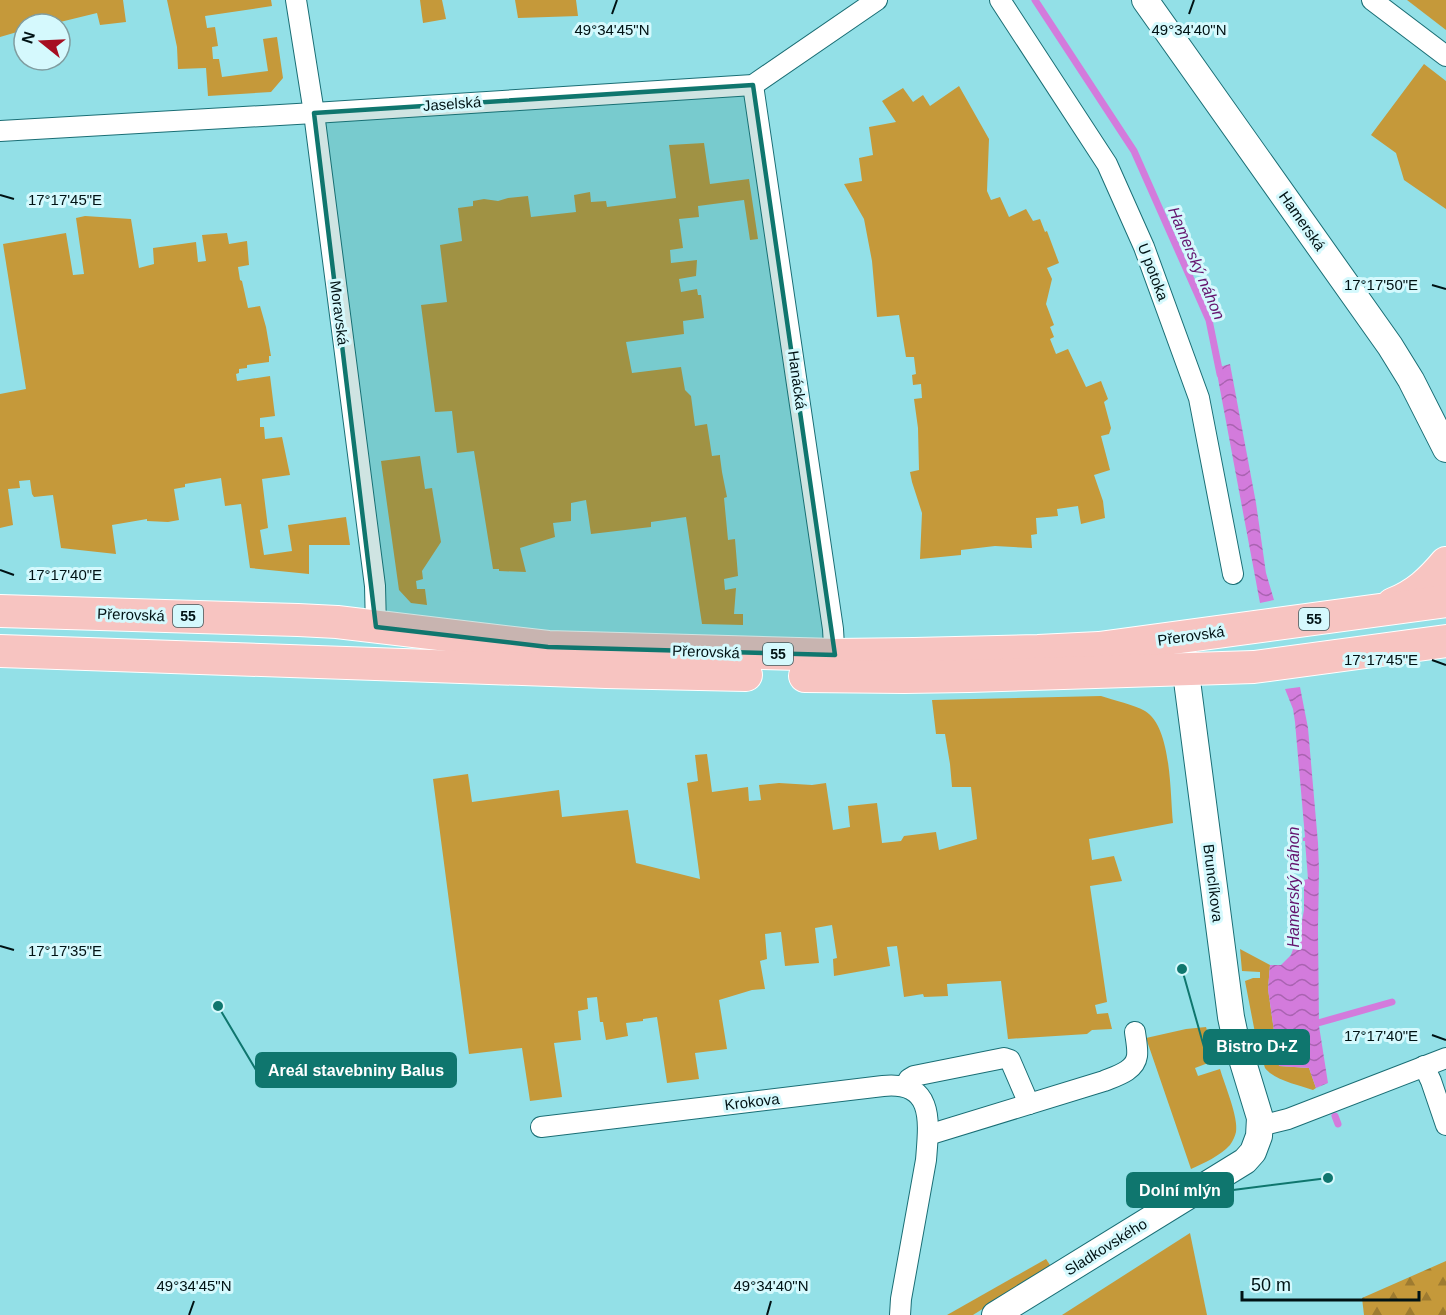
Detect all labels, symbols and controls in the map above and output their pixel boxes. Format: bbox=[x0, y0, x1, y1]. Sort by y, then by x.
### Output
north arrow bbox=[12, 12, 72, 72]
text: 49°34'45"N bbox=[574, 21, 650, 38]
text: 49°34'40"N bbox=[1151, 21, 1227, 38]
text: N bbox=[18, 29, 38, 46]
street label: Jaselská bbox=[422, 93, 482, 114]
street label: Hamerská bbox=[1276, 188, 1329, 254]
text: 17°17'45"E bbox=[28, 191, 102, 208]
water label: Hamerský náhon bbox=[1165, 204, 1228, 322]
street label: U potoka bbox=[1135, 241, 1172, 304]
text: 17°17'50"E bbox=[1344, 276, 1418, 293]
street label: Moravská bbox=[327, 280, 352, 347]
street label: Hanácká bbox=[785, 349, 810, 411]
text: 17°17'40"E bbox=[28, 566, 102, 583]
street label: Přerovská bbox=[97, 605, 166, 624]
road number: 55 bbox=[173, 605, 203, 627]
road number: 55 bbox=[1299, 608, 1329, 630]
street label: Přerovská bbox=[1156, 622, 1226, 649]
street label: Přerovská bbox=[672, 642, 741, 661]
road number: 55 bbox=[763, 643, 793, 665]
text: 17°17'45"E bbox=[1344, 651, 1418, 668]
water label: Hamerský náhon bbox=[1285, 826, 1302, 947]
street label: Brunclíkova bbox=[1200, 843, 1227, 924]
text: 17°17'35"E bbox=[28, 942, 102, 959]
text: 17°17'40"E bbox=[1344, 1027, 1418, 1044]
callout: Bistro D+Z bbox=[1204, 1030, 1309, 1064]
text: Bistro D+Z bbox=[1216, 1038, 1298, 1055]
callout: Areál stavebniny Balus bbox=[256, 1053, 456, 1087]
text: Areál stavebniny Balus bbox=[268, 1062, 444, 1079]
street label: Krokova bbox=[724, 1090, 781, 1113]
callout: Dolní mlýn bbox=[1127, 1173, 1233, 1207]
text: Dolní mlýn bbox=[1139, 1182, 1221, 1199]
street label: Sladkovského bbox=[1062, 1215, 1150, 1279]
scale bar bbox=[1242, 1264, 1419, 1302]
text: 50 m bbox=[1251, 1275, 1291, 1295]
text: 49°34'45"N bbox=[156, 1277, 232, 1294]
text: 49°34'40"N bbox=[733, 1277, 809, 1294]

